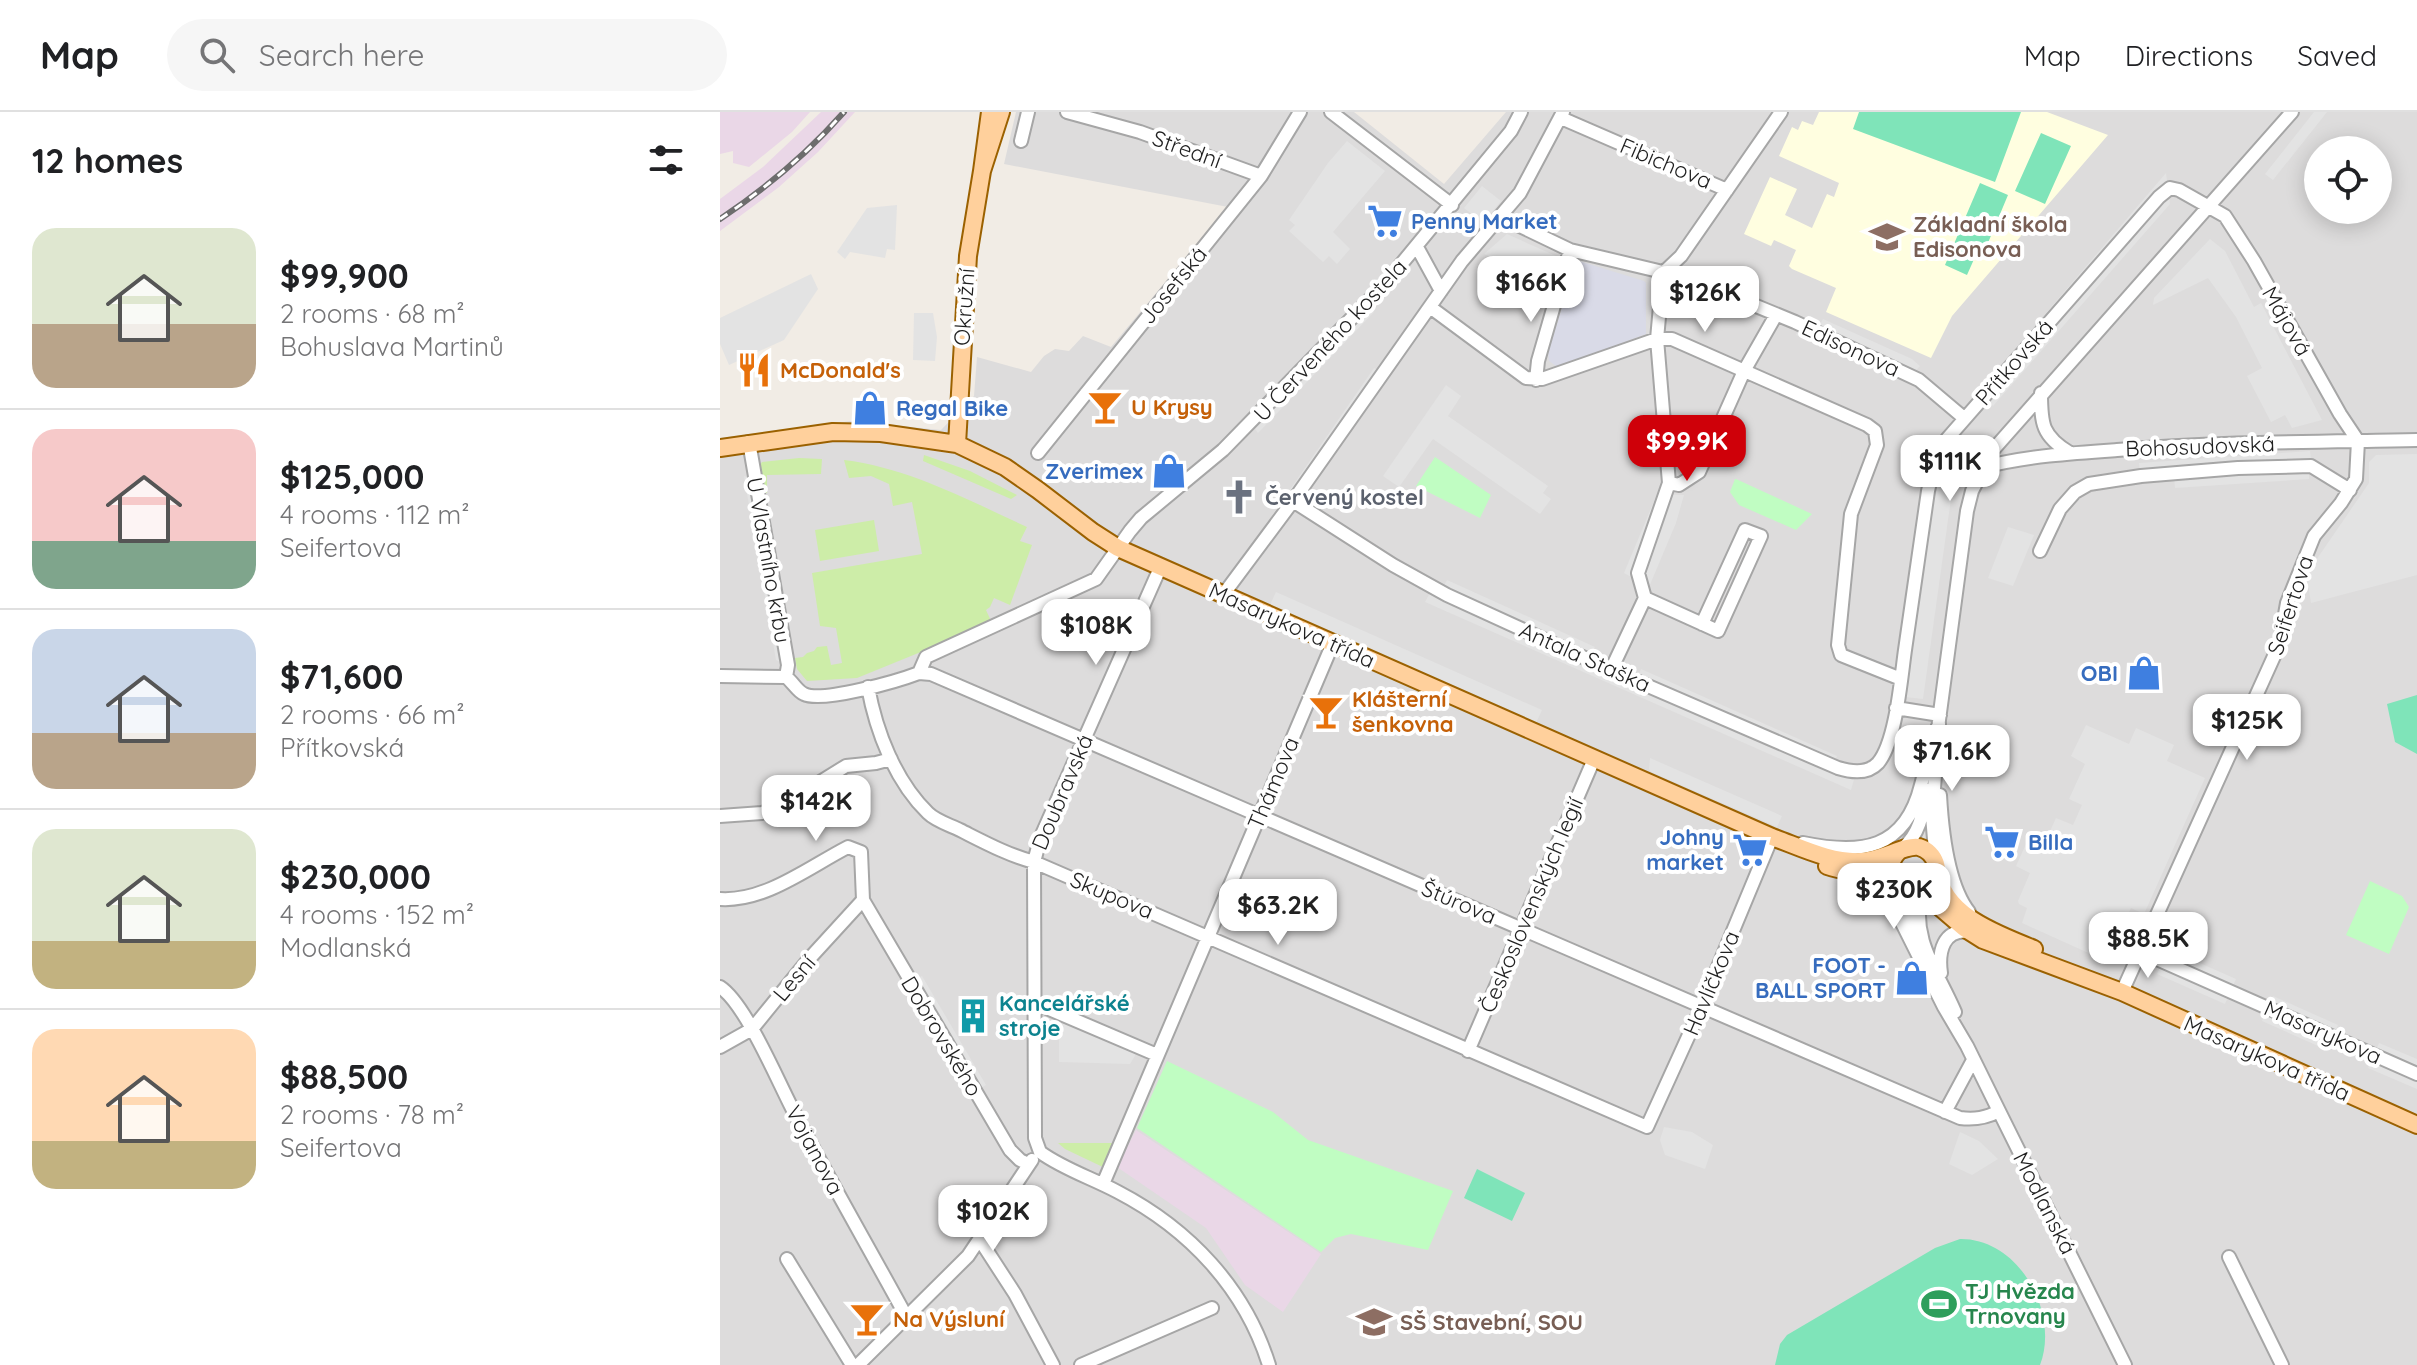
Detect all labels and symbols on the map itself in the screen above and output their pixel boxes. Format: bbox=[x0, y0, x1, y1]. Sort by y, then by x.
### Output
street label: Střední bbox=[1149, 124, 1226, 174]
street label: Fibichova bbox=[1616, 131, 1716, 195]
supermarket icon: Penny Market bbox=[1366, 202, 1404, 240]
place label: Penny Market bbox=[1411, 207, 1558, 235]
place label: Základní škola Edisonova bbox=[1913, 210, 2068, 263]
school or university icon: Základní škola Edisonova bbox=[1868, 218, 1906, 256]
street label: Josefská bbox=[1133, 240, 1213, 330]
street label: U Červeného kostela bbox=[1247, 253, 1413, 427]
pin: $166K bbox=[1475, 256, 1587, 324]
pin: $126K bbox=[1649, 266, 1761, 334]
street label: Okružní bbox=[947, 267, 981, 347]
street label: Májová bbox=[2256, 281, 2318, 361]
street label: Edisonova bbox=[1798, 313, 1904, 383]
street label: Přítkovská bbox=[1969, 313, 2059, 411]
restaurant icon: McDonald's bbox=[735, 351, 773, 389]
place label: McDonald's bbox=[780, 356, 901, 384]
bar icon: U Krysy bbox=[1086, 388, 1124, 426]
shop icon: Regal Bike bbox=[851, 389, 889, 427]
place label: U Krysy bbox=[1131, 393, 1213, 421]
place label: Regal Bike bbox=[896, 394, 1008, 422]
pin: $99.9K bbox=[1622, 415, 1752, 483]
street label: Bohosudovská bbox=[2125, 429, 2275, 463]
pin: $111K bbox=[1894, 435, 2006, 503]
shop icon: Zverimex bbox=[1150, 452, 1188, 490]
place label: Zverimex bbox=[1045, 457, 1143, 485]
street label: U Vlastního krbu bbox=[741, 475, 797, 645]
church icon: Červený kostel bbox=[1220, 478, 1258, 516]
place label: Červený kostel bbox=[1265, 483, 1424, 511]
street label: Seifertova bbox=[2261, 552, 2319, 658]
street label: Masarykova třída bbox=[1205, 576, 1379, 674]
pin: $108K bbox=[1040, 599, 1152, 667]
street label: Antala Staška bbox=[1515, 616, 1655, 698]
shop icon: OBI bbox=[2125, 654, 2163, 692]
place label: OBI bbox=[2081, 659, 2118, 687]
place label: Klášterní šenkovna bbox=[1352, 685, 1454, 738]
bar icon: Klášterní šenkovna bbox=[1307, 693, 1345, 731]
pin: $125K bbox=[2191, 694, 2303, 762]
pin: $71.6K bbox=[1887, 725, 2017, 793]
street label: Doubravská bbox=[1025, 730, 1099, 854]
street label: Thámova bbox=[1241, 733, 1305, 833]
pin: $142K bbox=[760, 775, 872, 843]
street label: Československých legií bbox=[1473, 793, 1589, 1017]
place label: Johny market bbox=[1646, 823, 1724, 876]
supermarket icon: Billa bbox=[1983, 823, 2021, 861]
place label: Billa bbox=[2028, 828, 2073, 856]
supermarket icon: Johny market bbox=[1731, 831, 1769, 869]
pin: $230K bbox=[1838, 863, 1950, 931]
street label: Skupova bbox=[1066, 865, 1158, 925]
street label: Štúrova bbox=[1417, 874, 1501, 930]
pin: $63.2K bbox=[1213, 879, 1343, 947]
pin: $88.5K bbox=[2083, 912, 2213, 980]
street label: Havlíčkova bbox=[1676, 926, 1746, 1040]
street label: Lesní bbox=[767, 949, 822, 1007]
place label: FOOT - BALL SPORT bbox=[1755, 951, 1886, 1004]
shop icon: FOOT - BALL SPORT bbox=[1893, 959, 1931, 997]
street label: Dobrovského bbox=[895, 971, 989, 1101]
place label: Kancelářské stroje bbox=[999, 989, 1130, 1042]
street label: Masarykova bbox=[2260, 994, 2386, 1070]
building icon: Kancelářské stroje bbox=[954, 997, 992, 1035]
street label: Masarykova třída bbox=[2180, 1009, 2354, 1107]
street label: Vojanova bbox=[780, 1100, 850, 1200]
street label: Modlanská bbox=[2007, 1147, 2083, 1259]
pin: $102K bbox=[937, 1185, 1049, 1253]
place label: TJ Hvězda Trnovany bbox=[1965, 1277, 2075, 1330]
sports icon: TJ Hvězda Trnovany bbox=[1920, 1285, 1958, 1323]
bar icon: Na Výsluní bbox=[848, 1300, 886, 1338]
school or university icon: SŠ Stavební, SOU bbox=[1355, 1303, 1393, 1341]
place label: Na Výsluní bbox=[893, 1305, 1005, 1333]
place label: SŠ Stavební, SOU bbox=[1400, 1308, 1583, 1336]

